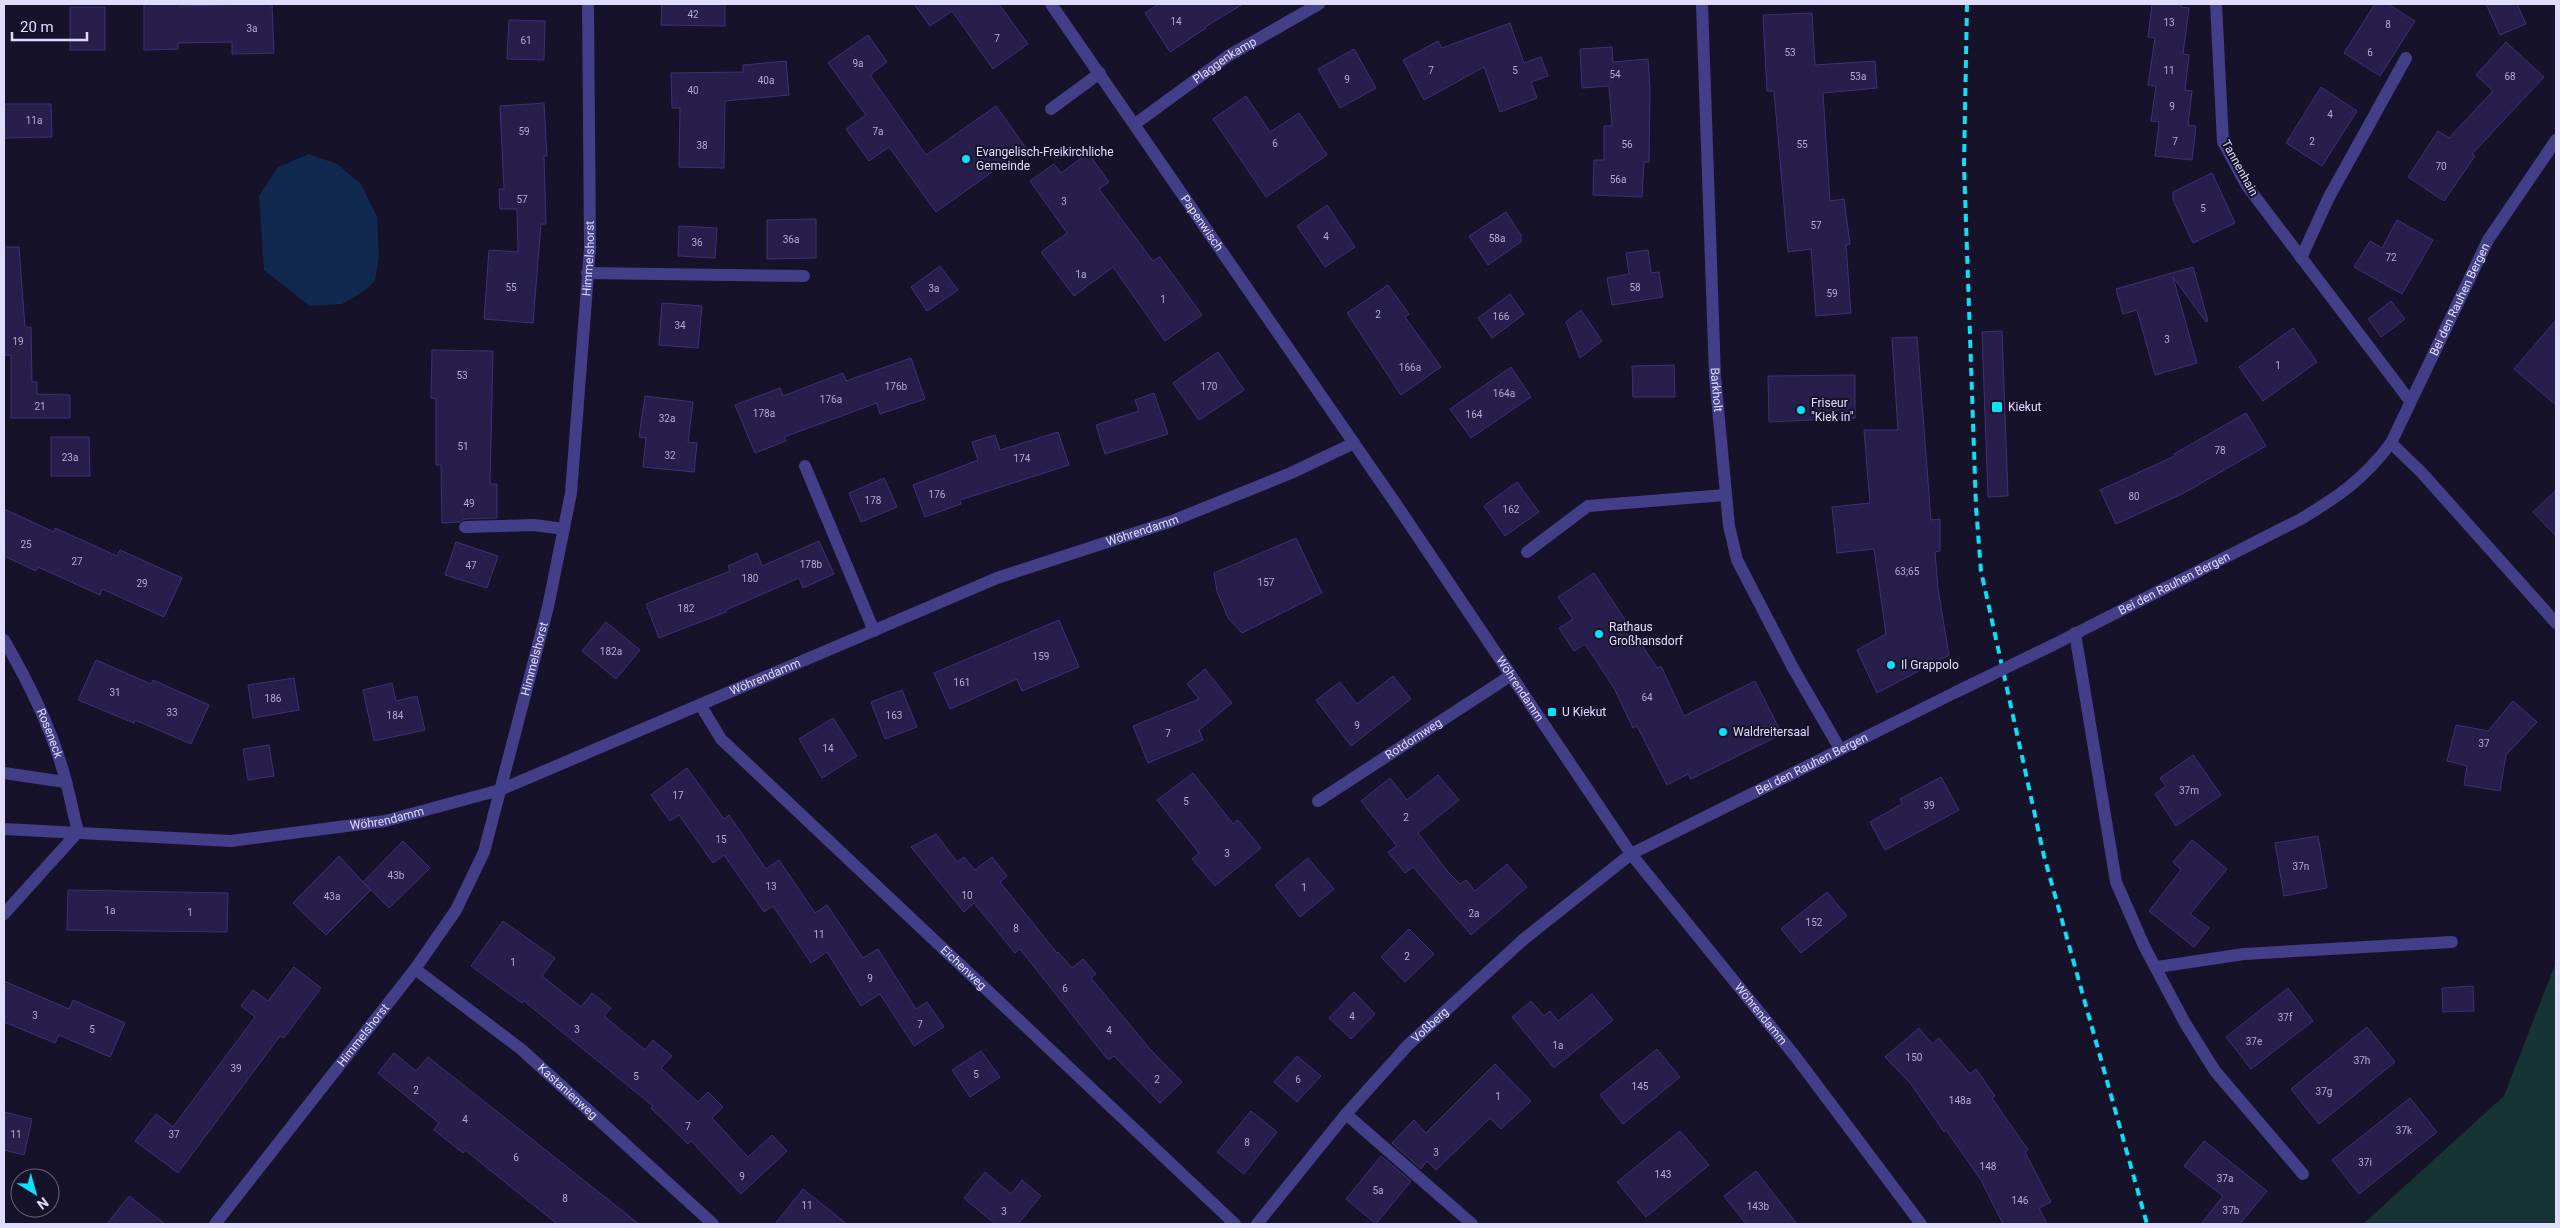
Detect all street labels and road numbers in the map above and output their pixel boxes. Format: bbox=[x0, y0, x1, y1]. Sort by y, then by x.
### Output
street label: Plaggenkamp bbox=[1190, 34, 1259, 86]
street label: Tannenhain bbox=[2219, 138, 2261, 198]
street label: Papenwisch bbox=[1178, 192, 1226, 254]
street label: Himmelshorst bbox=[579, 221, 597, 297]
street label: Bei den Rauhen Bergen bbox=[2427, 241, 2493, 358]
street label: Barkholt bbox=[1708, 367, 1725, 413]
street label: Wöhrendamm bbox=[1104, 512, 1181, 549]
street label: Bei den Rauhen Bergen bbox=[2116, 549, 2232, 618]
street label: Himmelshorst bbox=[518, 620, 551, 697]
street label: Wöhrendamm bbox=[1493, 654, 1547, 724]
street label: Wöhrendamm bbox=[728, 656, 803, 698]
street label: Roseneck bbox=[34, 706, 66, 761]
street label: Rotdornweg bbox=[1383, 715, 1444, 762]
street label: Bei den Rauhen Bergen bbox=[1753, 730, 1870, 798]
street label: Wöhrendamm bbox=[349, 804, 425, 832]
street label: Eichenweg bbox=[938, 943, 989, 993]
street label: Wöhrendamm bbox=[1732, 980, 1790, 1048]
street label: Himmelshorst bbox=[334, 1001, 392, 1069]
street label: Voßberg bbox=[1409, 1005, 1451, 1045]
street label: Kastanienweg bbox=[535, 1061, 600, 1122]

